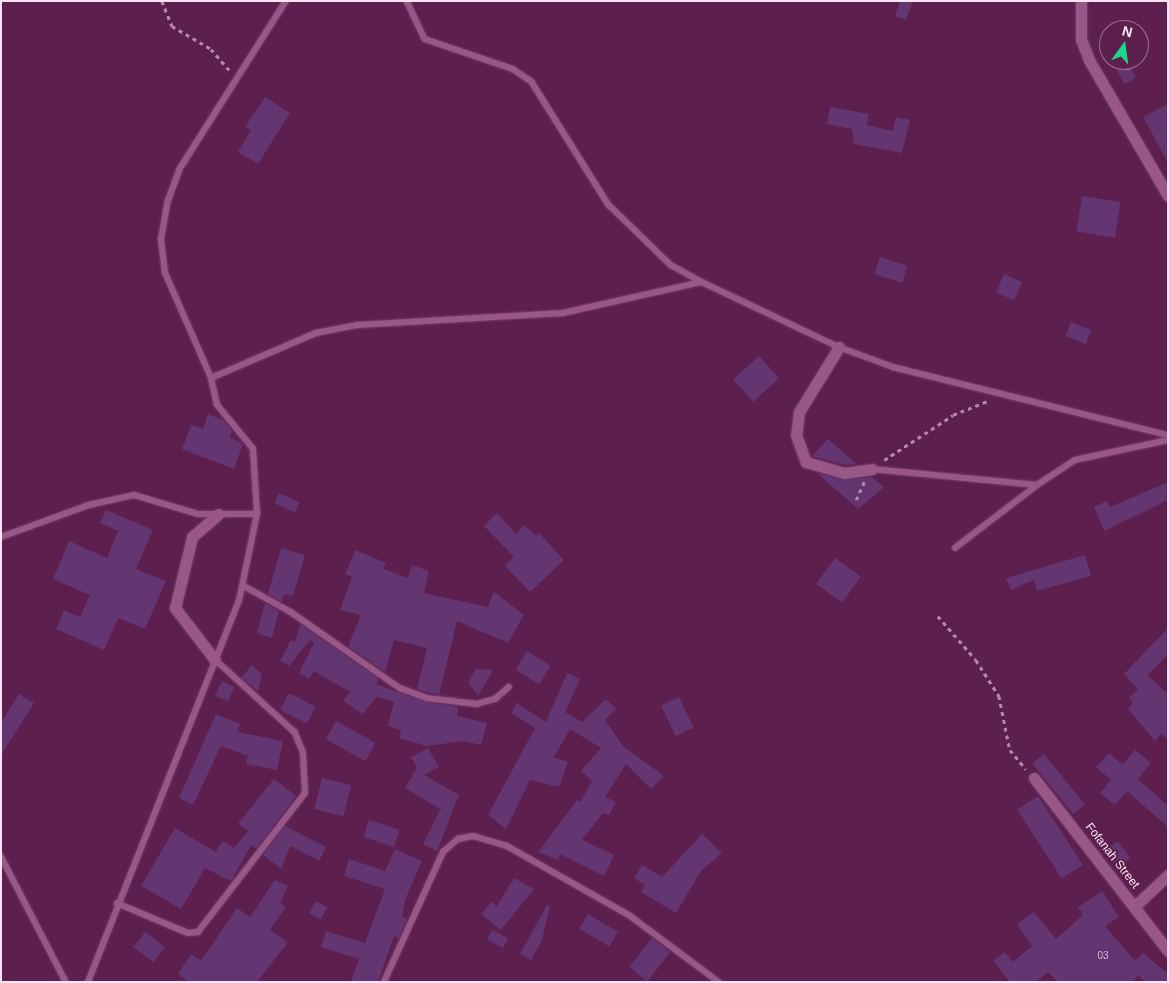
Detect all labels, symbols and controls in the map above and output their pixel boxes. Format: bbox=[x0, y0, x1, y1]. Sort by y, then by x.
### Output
north arrow bbox=[1099, 20, 1149, 70]
text: N bbox=[1121, 22, 1134, 40]
street label: Fofanah Street bbox=[1082, 820, 1142, 892]
house number: 03 bbox=[1097, 950, 1109, 962]

